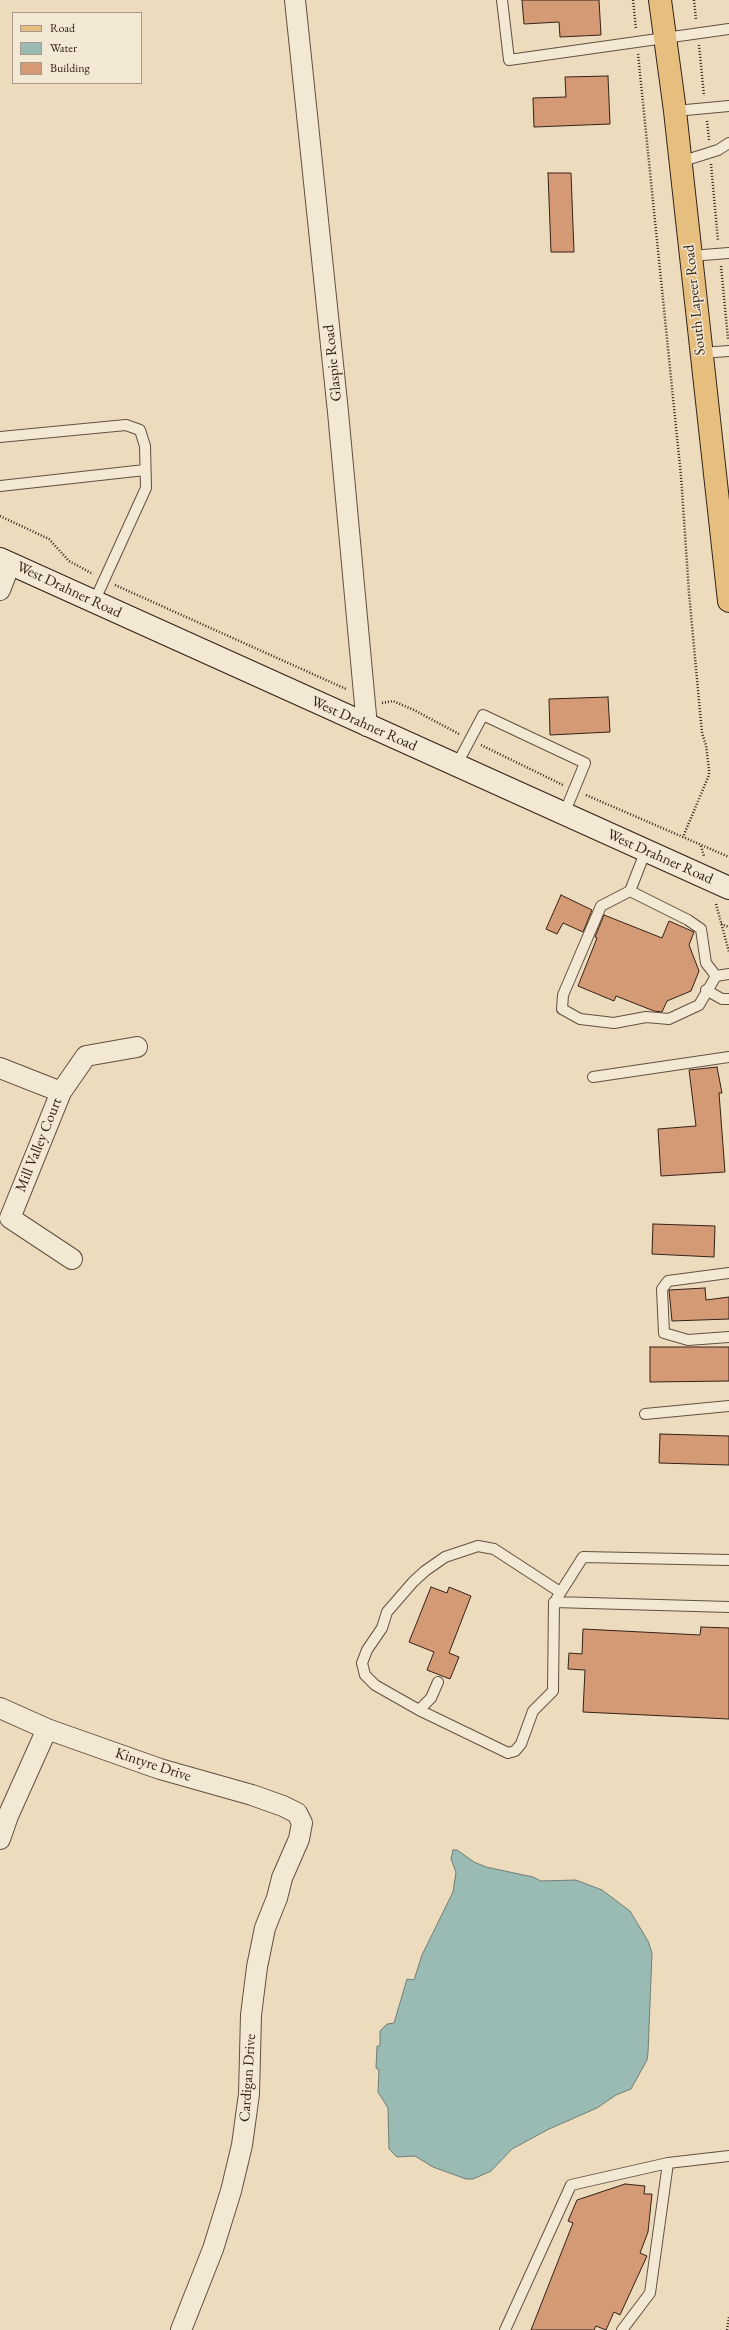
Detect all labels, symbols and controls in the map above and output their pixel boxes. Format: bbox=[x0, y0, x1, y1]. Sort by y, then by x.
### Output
legend bbox=[12, 12, 142, 84]
text: Road bbox=[50, 20, 75, 36]
text: Water bbox=[50, 40, 77, 56]
text: Building bbox=[50, 60, 90, 76]
street label: South Lapeer Road bbox=[680, 244, 710, 356]
street label: Glaspie Road bbox=[320, 324, 346, 402]
street label: West Drahner Road bbox=[14, 558, 124, 622]
street label: West Drahner Road bbox=[308, 693, 420, 755]
street label: West Drahner Road bbox=[604, 826, 716, 888]
street label: Mill Valley Court bbox=[12, 1095, 66, 1195]
street label: Kintyre Drive bbox=[113, 1744, 193, 1786]
street label: Cardigan Drive bbox=[236, 2033, 260, 2123]

